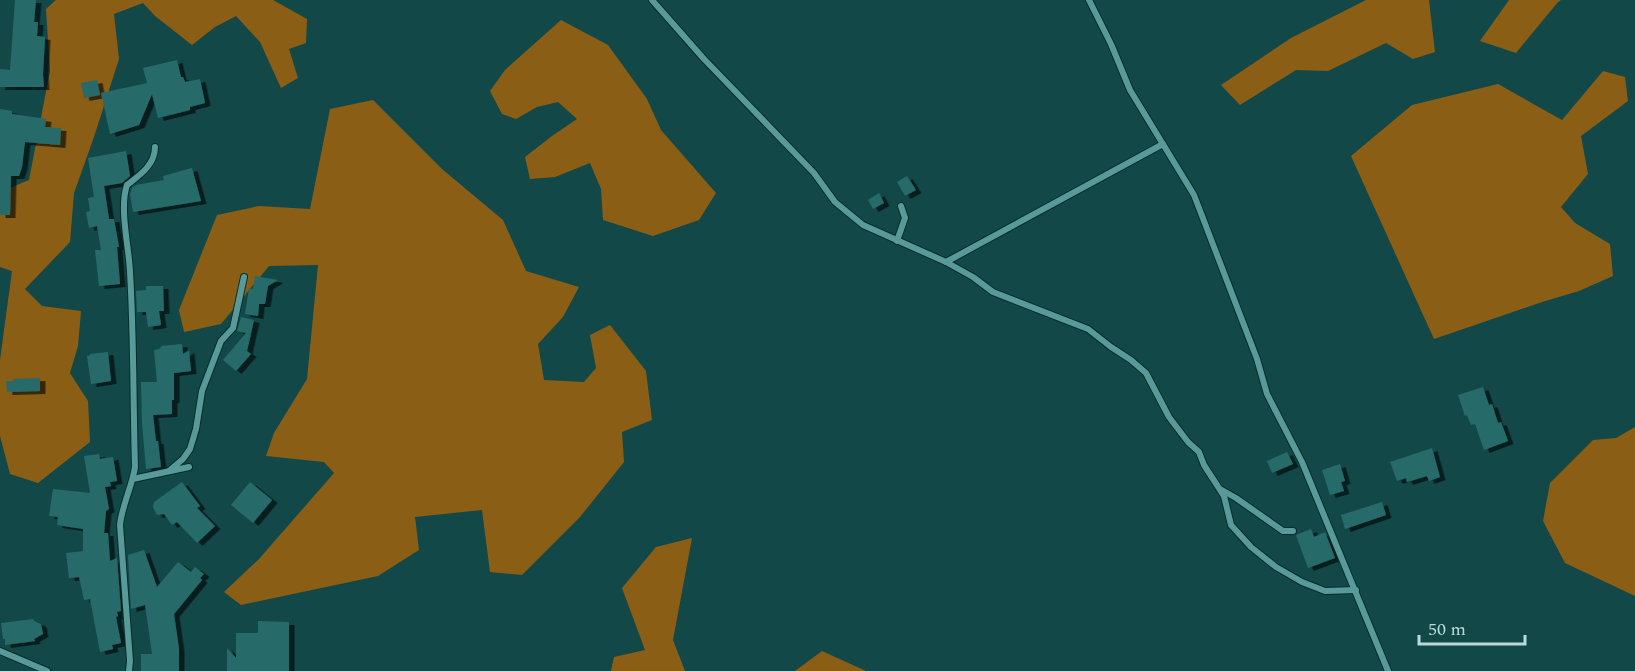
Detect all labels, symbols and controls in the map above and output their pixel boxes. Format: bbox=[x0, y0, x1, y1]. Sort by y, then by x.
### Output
scale bar bbox=[1419, 608, 1526, 646]
text: 50 m bbox=[1428, 616, 1466, 643]

